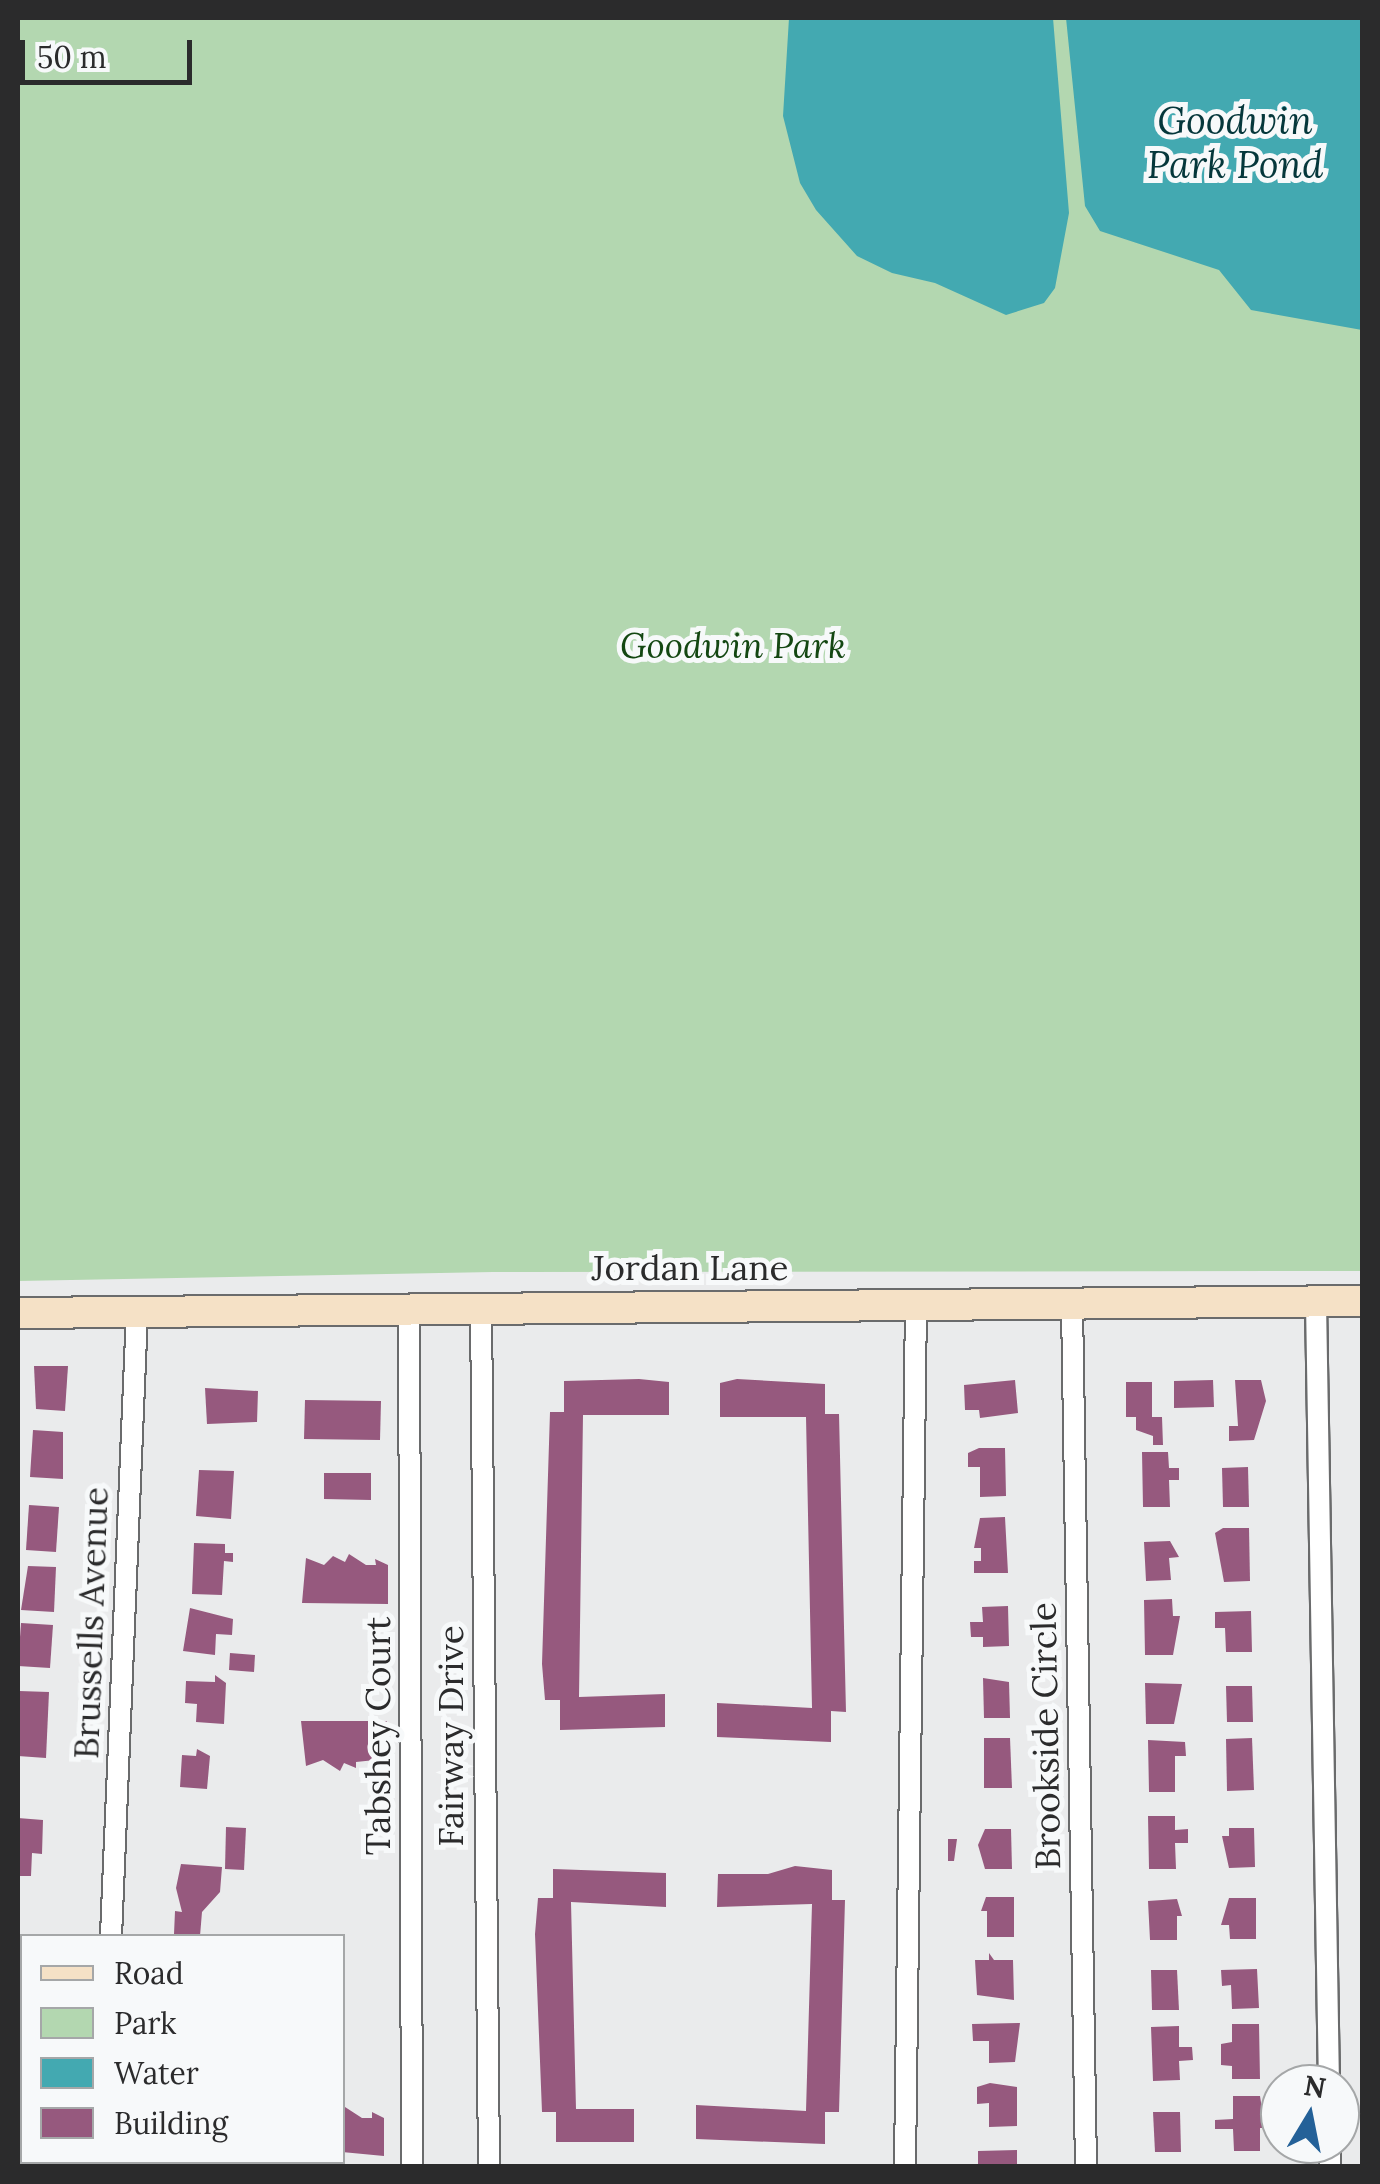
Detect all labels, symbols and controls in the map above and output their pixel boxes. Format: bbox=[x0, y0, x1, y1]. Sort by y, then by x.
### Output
scale bar bbox=[25, 20, 198, 82]
text: 50 m bbox=[37, 38, 107, 76]
water label: Goodwin Park Pond bbox=[1147, 98, 1323, 188]
park label: Goodwin Park bbox=[620, 625, 846, 667]
street label: Jordan Lane bbox=[592, 1247, 788, 1289]
street label: Brussells Avenue bbox=[65, 1486, 117, 1760]
street label: Brookside Circle bbox=[1023, 1602, 1069, 1870]
street label: Tabshey Court bbox=[357, 1617, 399, 1855]
street label: Fairway Drive bbox=[430, 1625, 472, 1847]
legend bbox=[20, 1934, 345, 2164]
text: Road bbox=[114, 1954, 184, 1992]
text: Park bbox=[114, 2004, 176, 2042]
text: Water bbox=[114, 2054, 199, 2092]
north arrow bbox=[1260, 2064, 1360, 2164]
text: N bbox=[1301, 2067, 1329, 2106]
text: Building bbox=[114, 2104, 228, 2142]

